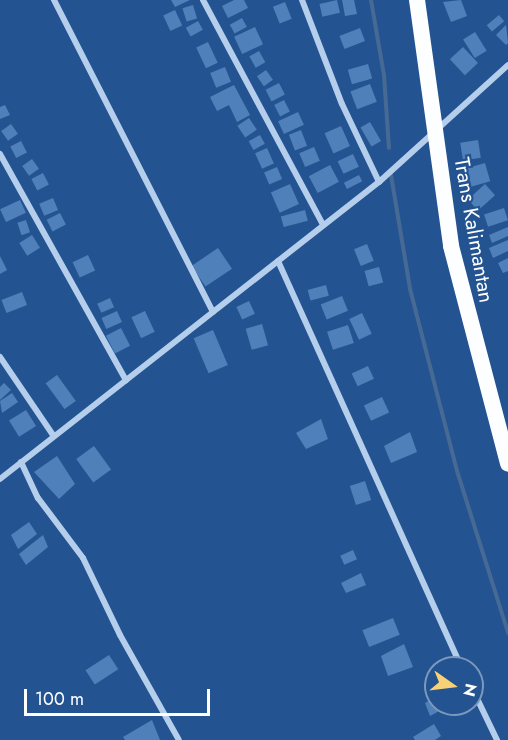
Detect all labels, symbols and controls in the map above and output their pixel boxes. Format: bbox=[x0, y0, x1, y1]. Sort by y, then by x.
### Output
street label: Trans Kalimantan bbox=[449, 155, 499, 305]
north arrow bbox=[424, 656, 484, 716]
scale bar bbox=[27, 677, 213, 715]
text: N bbox=[457, 681, 483, 699]
text: 100 m bbox=[35, 686, 84, 712]

